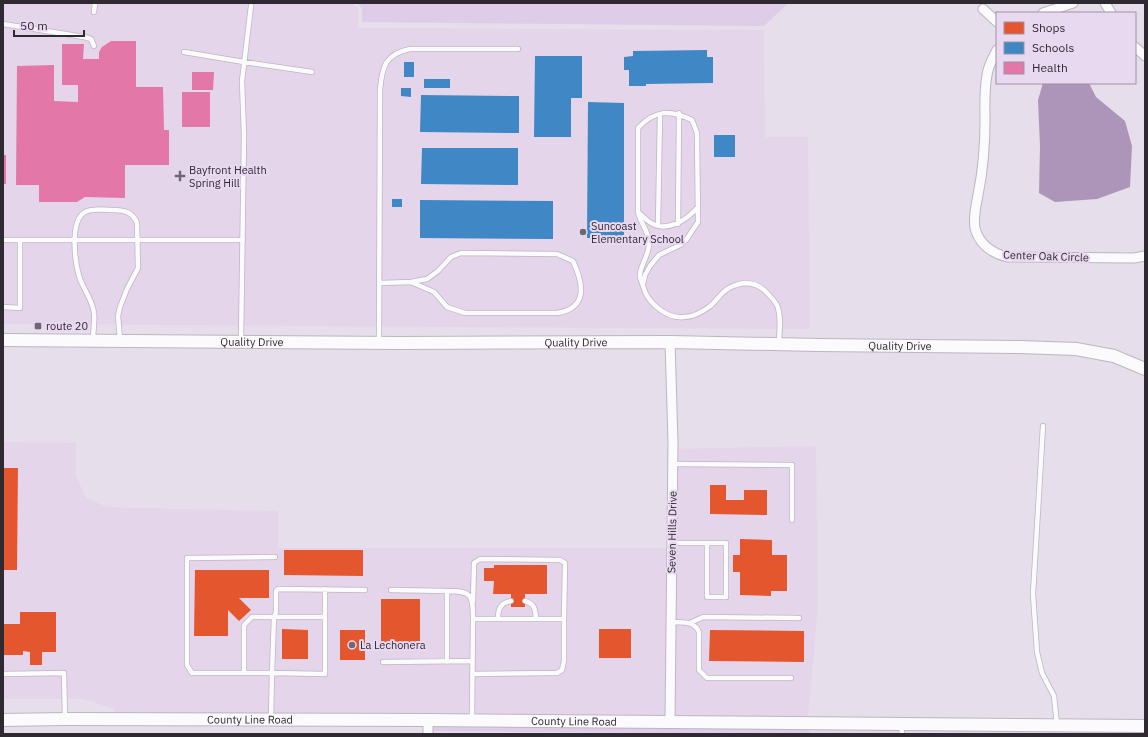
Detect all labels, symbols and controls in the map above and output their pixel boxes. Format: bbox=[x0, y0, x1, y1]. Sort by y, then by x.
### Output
scale bar bbox=[14, 12, 84, 38]
legend bbox=[996, 12, 1136, 84]
text: 50 m bbox=[20, 18, 48, 33]
text: Shops bbox=[1032, 20, 1065, 35]
text: Schools bbox=[1032, 40, 1075, 55]
text: Health bbox=[1032, 60, 1068, 75]
place label: Bayfront Health Spring Hill bbox=[189, 163, 267, 190]
marker: Bayfront Health Spring Hill bbox=[174, 170, 186, 182]
place label: Suncoast Elementary School bbox=[591, 219, 684, 246]
marker: Suncoast Elementary School bbox=[578, 227, 588, 237]
street label: Center Oak Circle bbox=[1003, 248, 1089, 264]
place label: route 20 bbox=[46, 319, 88, 333]
marker: route 20 bbox=[33, 321, 43, 331]
street label: Quality Drive bbox=[220, 335, 284, 349]
street label: Quality Drive bbox=[544, 335, 608, 349]
street label: Quality Drive bbox=[868, 338, 932, 353]
street label: Seven Hills Drive bbox=[664, 491, 680, 573]
place label: La Lechonera bbox=[360, 638, 426, 652]
marker: La Lechonera bbox=[347, 640, 357, 650]
street label: County Line Road bbox=[207, 712, 293, 727]
street label: County Line Road bbox=[531, 714, 617, 729]

